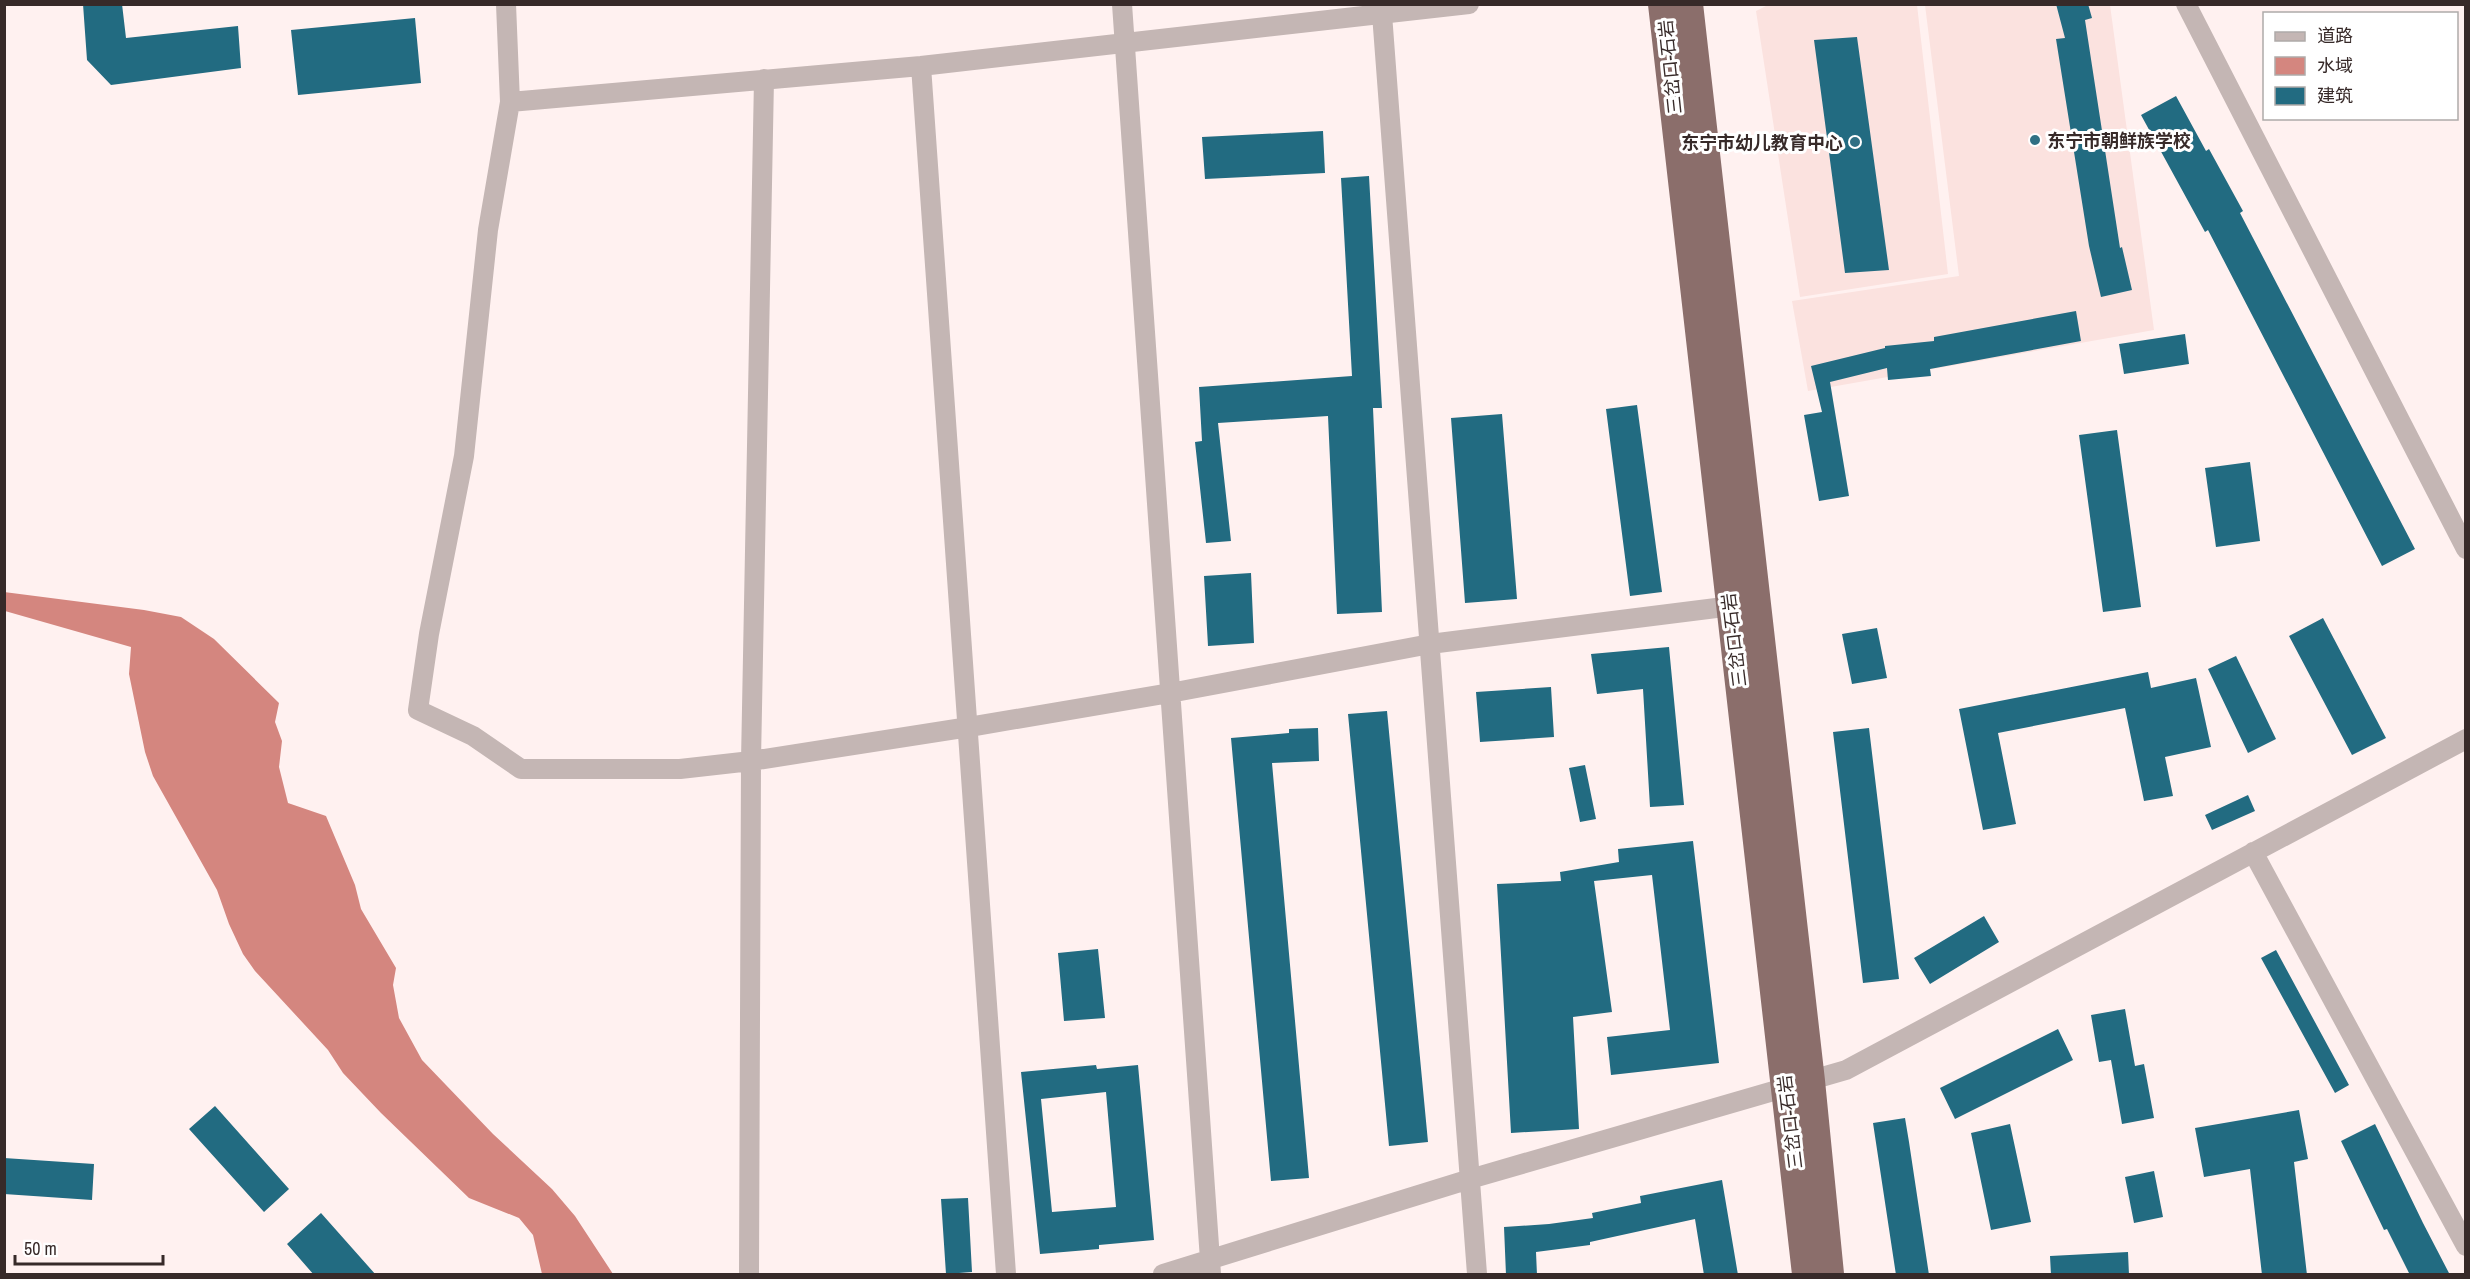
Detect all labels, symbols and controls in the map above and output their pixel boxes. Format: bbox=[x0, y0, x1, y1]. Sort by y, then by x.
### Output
legend bbox=[2263, 12, 2458, 120]
street label: 三岔口-石岩 bbox=[1653, 18, 1687, 116]
text: 道路 bbox=[2317, 23, 2353, 48]
text: 水域 bbox=[2317, 53, 2353, 78]
text: 建筑 bbox=[2317, 83, 2353, 108]
place label: 东宁市朝鲜族学校 bbox=[2047, 128, 2191, 153]
place label: 东宁市幼儿教育中心 bbox=[1681, 130, 1843, 155]
marker: 东宁市朝鲜族学校 bbox=[2028, 133, 2042, 147]
marker: 东宁市幼儿教育中心 bbox=[1848, 135, 1862, 149]
street label: 三岔口-石岩 bbox=[1716, 591, 1752, 689]
street label: 三岔口-石岩 bbox=[1772, 1073, 1808, 1171]
scale bar bbox=[15, 1228, 164, 1266]
text: 50 m bbox=[24, 1236, 57, 1261]

